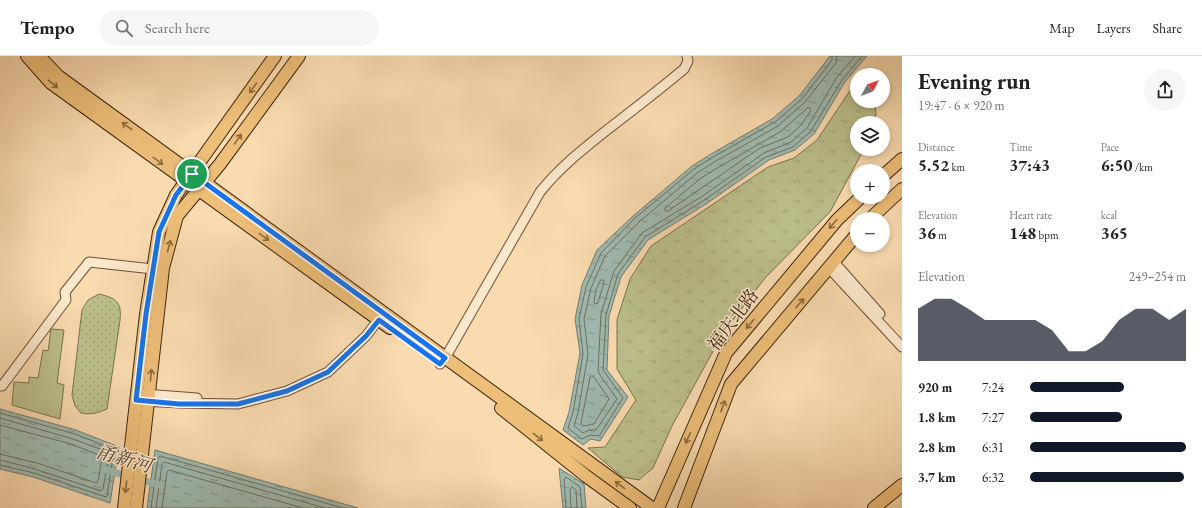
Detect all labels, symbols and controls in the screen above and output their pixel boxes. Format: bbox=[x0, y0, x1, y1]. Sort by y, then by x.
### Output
search box bbox=[99, 10, 379, 46]
text: Tempo bbox=[20, 15, 75, 40]
icon: search bbox=[113, 17, 135, 39]
text: Search here bbox=[145, 18, 210, 37]
text: Map bbox=[1049, 19, 1074, 37]
text: Layers bbox=[1096, 19, 1131, 37]
text: Share bbox=[1153, 19, 1182, 37]
text: Evening run bbox=[918, 67, 1031, 96]
north arrow bbox=[850, 68, 890, 108]
map controls bbox=[850, 68, 890, 252]
button: share bbox=[1144, 69, 1186, 111]
one-way arrow bbox=[48, 80, 59, 89]
one-way arrow bbox=[249, 82, 257, 93]
text: 19:47 · 6 × 920 m bbox=[918, 97, 1005, 114]
button: layers bbox=[850, 116, 890, 156]
one-way arrow bbox=[121, 122, 132, 130]
one-way arrow bbox=[234, 133, 243, 144]
text: Distance bbox=[918, 140, 955, 154]
text: Time bbox=[1009, 140, 1032, 154]
text: Pace bbox=[1101, 140, 1119, 154]
text: 5.52 bbox=[918, 154, 949, 176]
text: 37:43 bbox=[1009, 154, 1050, 176]
text: 6:50 bbox=[1101, 154, 1132, 176]
one-way arrow bbox=[153, 157, 164, 165]
pin bbox=[175, 157, 209, 191]
text: km bbox=[949, 160, 965, 174]
text: /km bbox=[1132, 160, 1153, 174]
icon: arrive bbox=[181, 163, 203, 185]
button: + bbox=[850, 164, 890, 204]
text: Elevation bbox=[918, 208, 958, 222]
text: Heart rate bbox=[1009, 208, 1052, 222]
text: kcal bbox=[1101, 208, 1117, 222]
button: − bbox=[850, 212, 890, 252]
one-way arrow bbox=[828, 219, 837, 229]
text: 36 bbox=[918, 222, 936, 244]
text: 148 bbox=[1009, 222, 1036, 244]
text: 365 bbox=[1101, 222, 1128, 244]
text: m bbox=[936, 228, 947, 242]
text: bpm bbox=[1036, 228, 1058, 242]
one-way arrow bbox=[258, 233, 269, 241]
one-way arrow bbox=[166, 240, 173, 253]
text: Elevation bbox=[918, 268, 965, 285]
text: 249–254 m bbox=[1129, 268, 1186, 285]
street label: 福庆北路 bbox=[702, 284, 763, 355]
one-way arrow bbox=[795, 297, 804, 308]
one-way arrow bbox=[746, 319, 754, 330]
one-way arrow bbox=[147, 369, 155, 382]
text: 920 m bbox=[918, 379, 952, 396]
text: 7:24 bbox=[982, 379, 1004, 396]
one-way arrow bbox=[719, 401, 727, 413]
text: 1.8 km bbox=[918, 409, 956, 426]
text: 7:27 bbox=[982, 409, 1004, 426]
one-way arrow bbox=[684, 431, 692, 443]
one-way arrow bbox=[533, 433, 544, 442]
water label: 甬新河 bbox=[93, 439, 158, 479]
text: 2.8 km bbox=[918, 439, 956, 456]
text: 6:31 bbox=[982, 439, 1004, 456]
text: 3.7 km bbox=[918, 469, 956, 486]
text: 6:32 bbox=[982, 469, 1004, 486]
one-way arrow bbox=[122, 480, 130, 493]
one-way arrow bbox=[615, 481, 626, 489]

